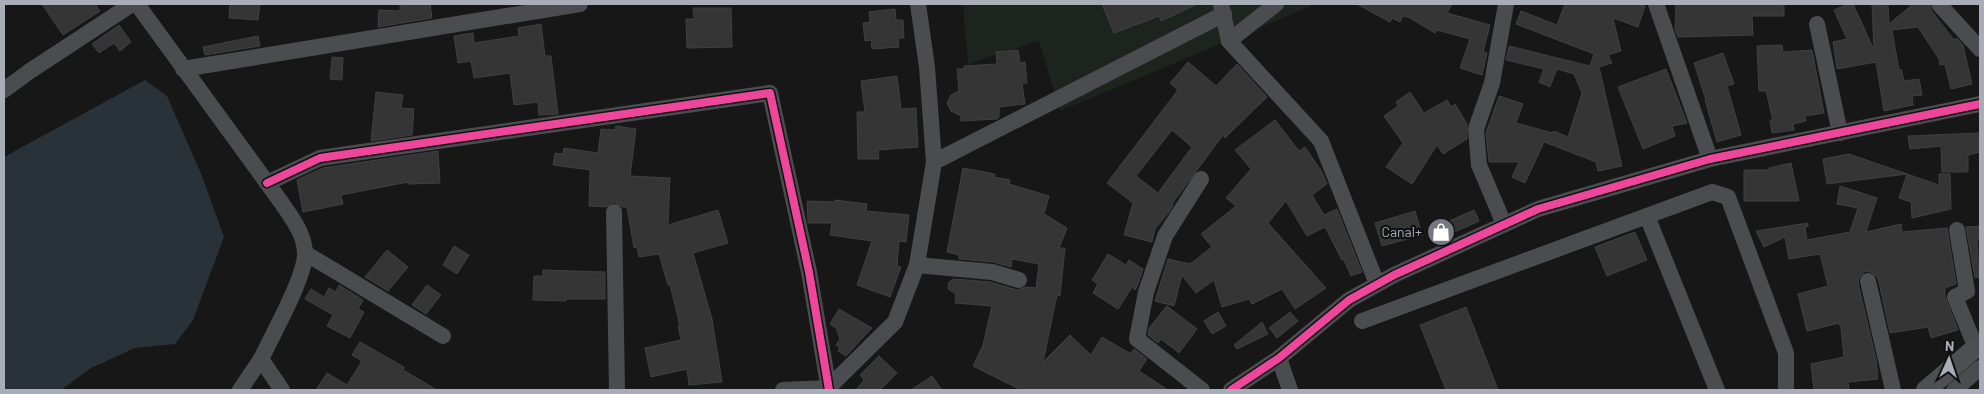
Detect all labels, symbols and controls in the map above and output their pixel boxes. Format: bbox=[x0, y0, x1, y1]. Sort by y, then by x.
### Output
shop icon: Canal+ bbox=[1426, 217, 1456, 247]
place label: Canal+ bbox=[1382, 223, 1422, 240]
north arrow bbox=[1924, 334, 1974, 384]
text: N bbox=[1945, 337, 1955, 354]

